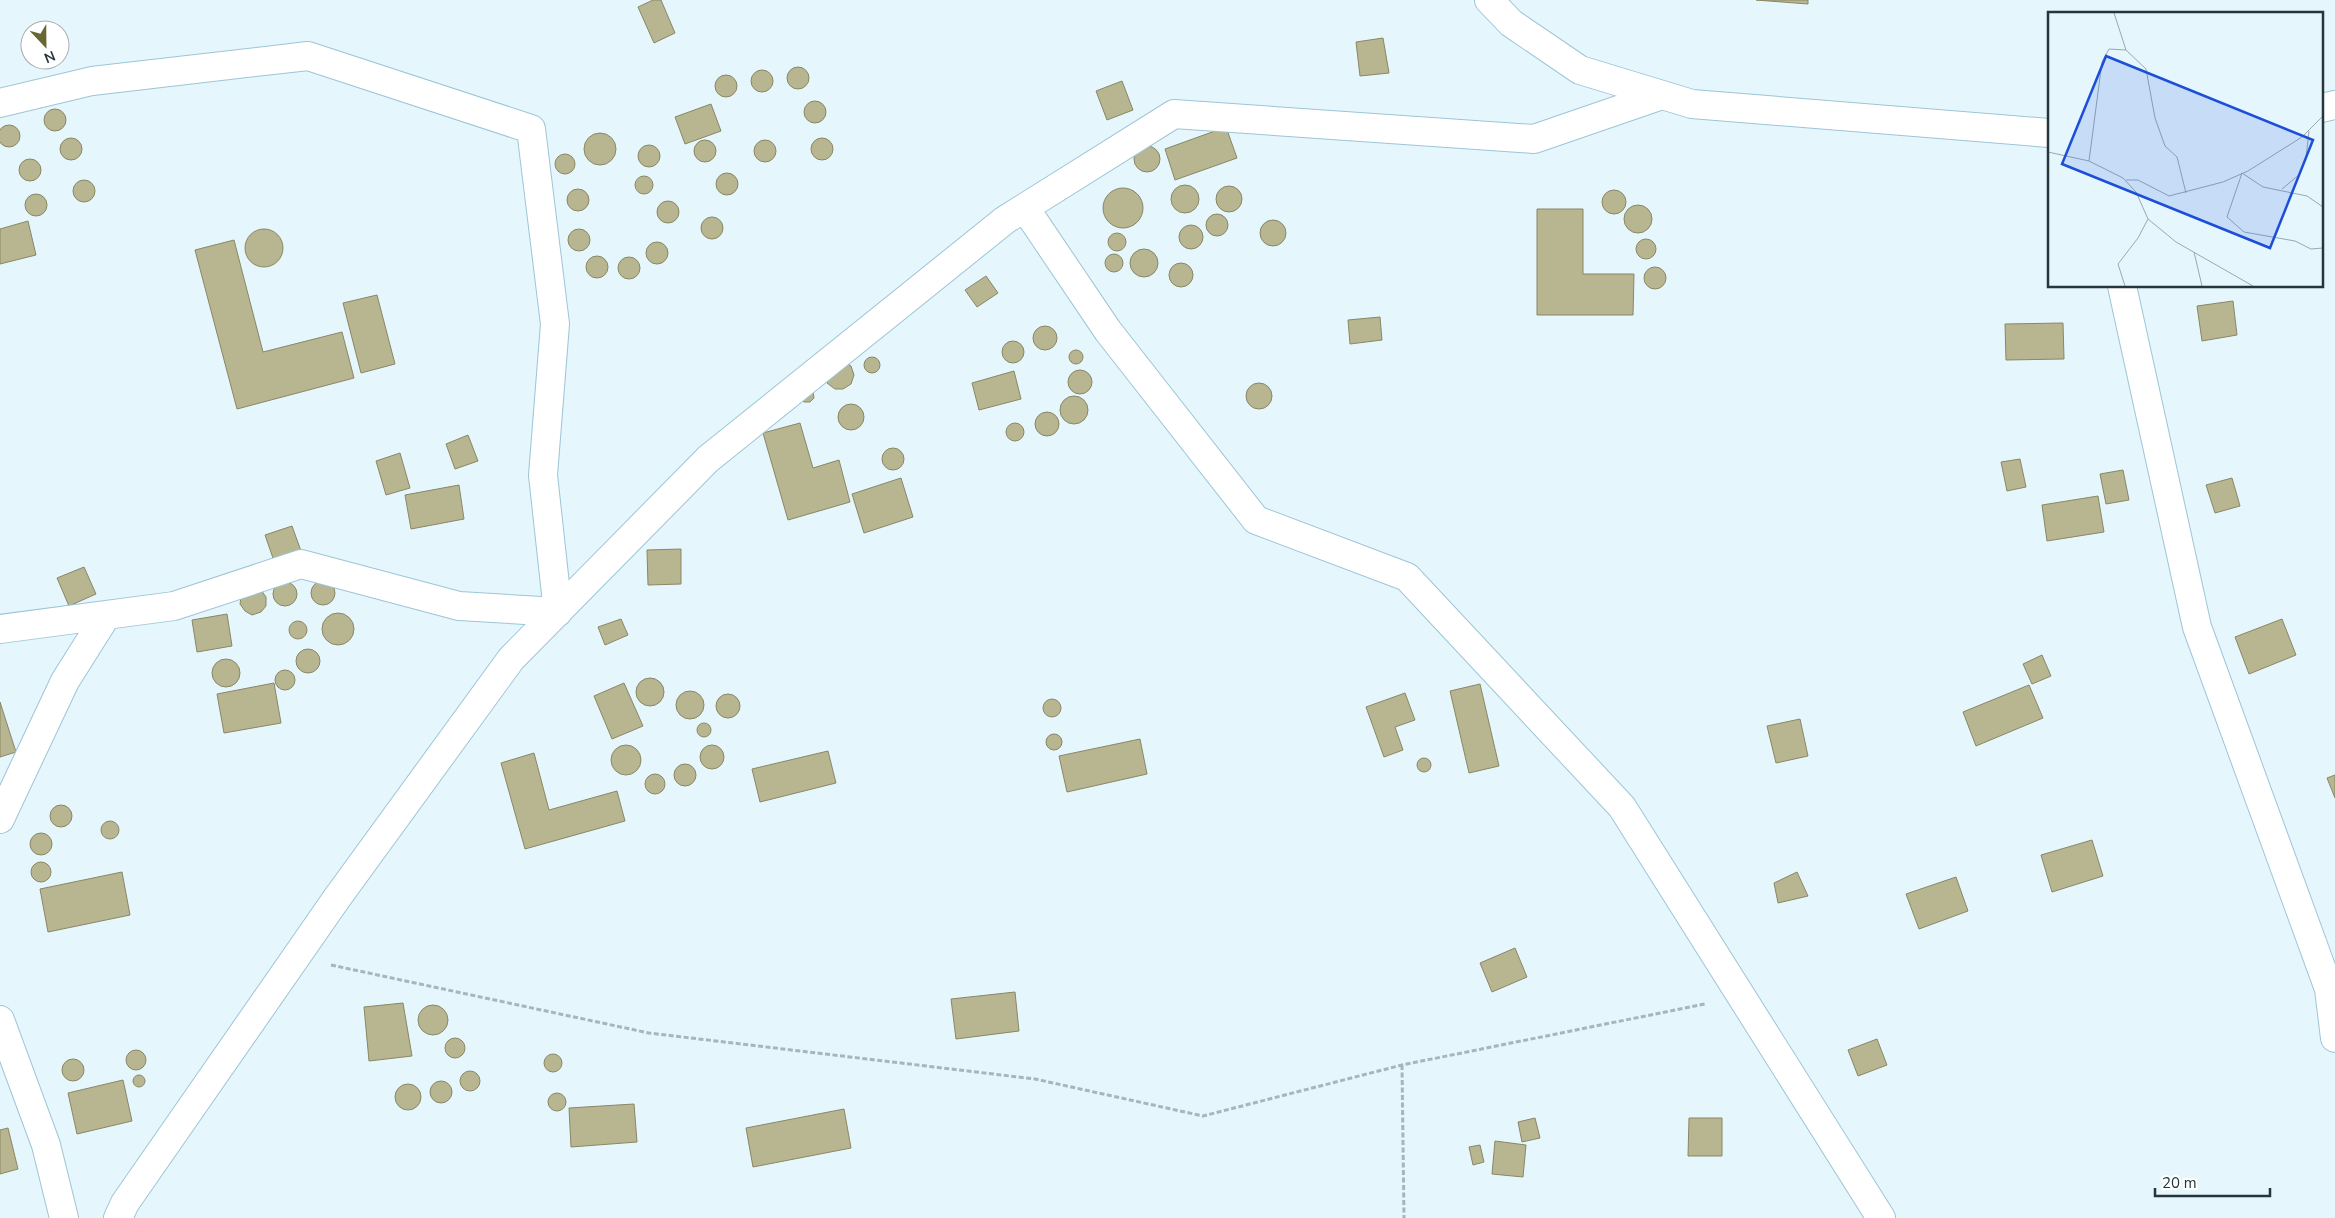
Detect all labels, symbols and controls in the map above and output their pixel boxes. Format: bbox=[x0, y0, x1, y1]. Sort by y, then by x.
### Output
inset map bbox=[2048, 12, 2322, 288]
north arrow bbox=[20, 20, 70, 70]
text: N bbox=[41, 46, 58, 67]
scale bar bbox=[2155, 1166, 2270, 1198]
text: 20 m bbox=[2162, 1173, 2197, 1193]

